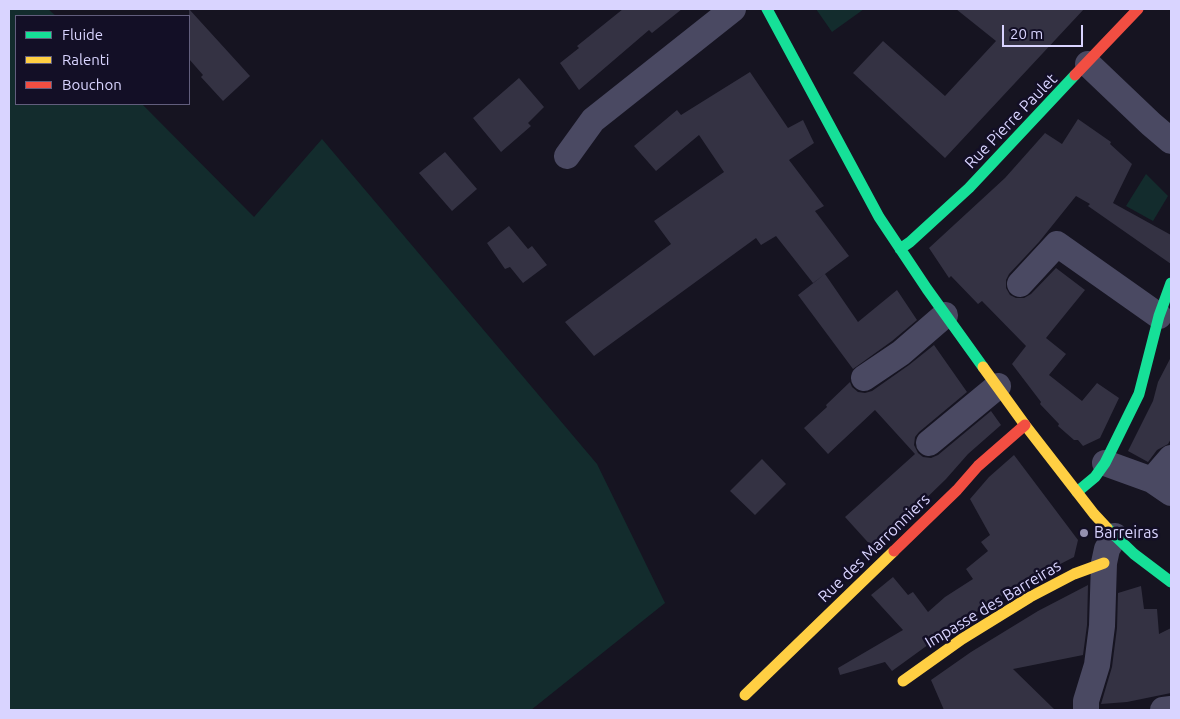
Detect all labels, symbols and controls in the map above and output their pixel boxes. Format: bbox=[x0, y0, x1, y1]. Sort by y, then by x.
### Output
legend bbox=[15, 15, 190, 105]
scale bar bbox=[1005, 15, 1086, 47]
text: 20 m bbox=[1010, 25, 1043, 42]
text: Fluide bbox=[62, 26, 103, 43]
text: Ralenti bbox=[62, 51, 109, 68]
street label: Rue Pierre Paulet bbox=[961, 70, 1061, 172]
text: Bouchon bbox=[62, 76, 122, 93]
street label: Rue des Marronniers bbox=[814, 490, 934, 606]
place label: Barreiras bbox=[1094, 523, 1158, 543]
marker: Barreiras bbox=[1078, 527, 1090, 539]
street label: Impasse des Barreiras bbox=[922, 556, 1064, 652]

